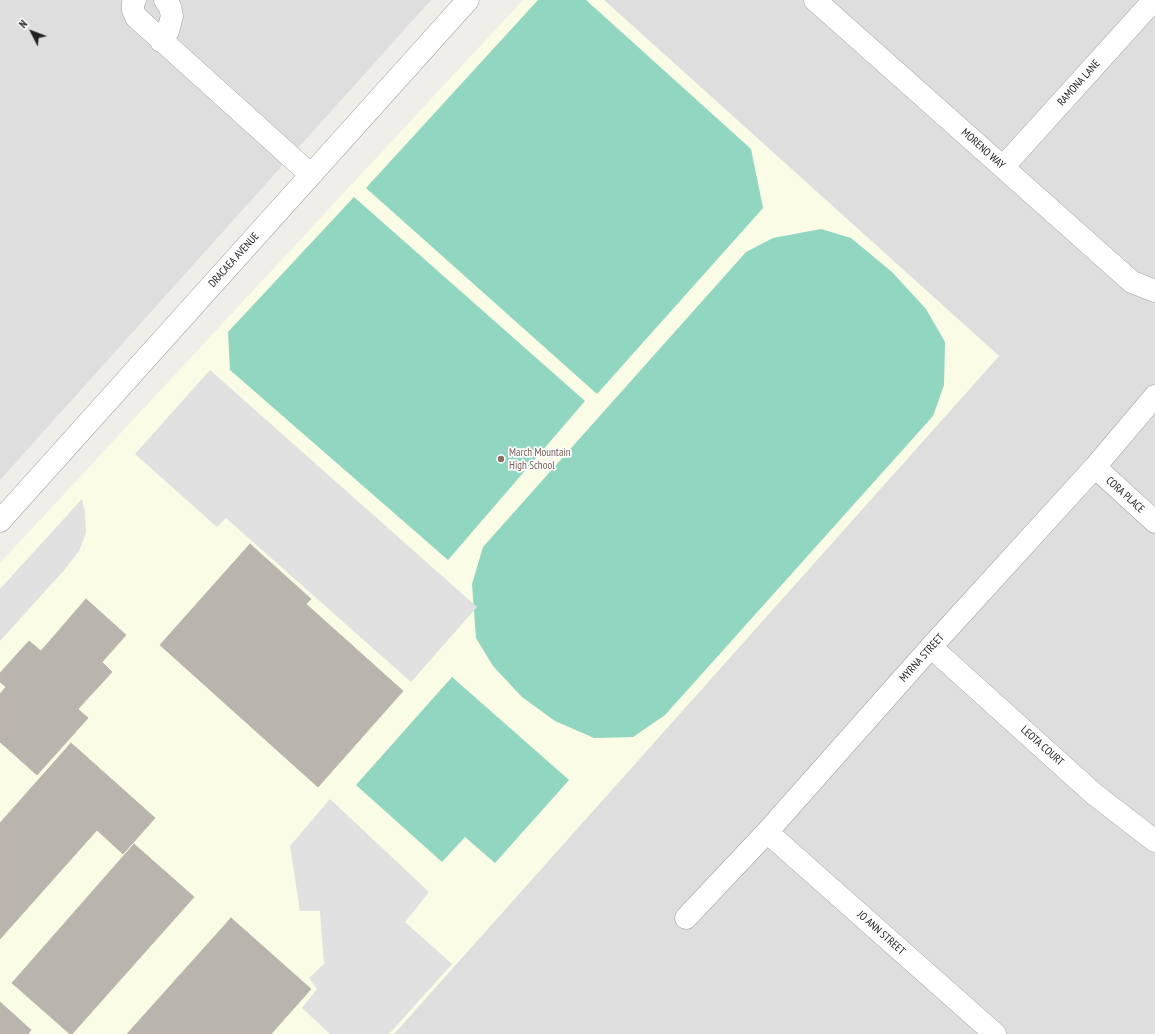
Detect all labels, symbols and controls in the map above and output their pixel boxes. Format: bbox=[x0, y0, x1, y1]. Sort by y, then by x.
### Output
north arrow bbox=[12, 12, 52, 52]
text: N bbox=[16, 17, 30, 31]
street label: RAMONA LANE bbox=[1055, 57, 1103, 109]
street label: MORENO WAY bbox=[959, 126, 1007, 172]
street label: DRACAEA AVENUE bbox=[206, 230, 262, 290]
place label: March Mountain High School bbox=[509, 446, 571, 472]
marker: March Mountain High School bbox=[496, 454, 506, 464]
street label: CORA PLACE bbox=[1103, 474, 1147, 516]
street label: MYRNA STREET bbox=[897, 631, 947, 685]
street label: LEOTA COURT bbox=[1018, 723, 1066, 769]
street label: JO ANN STREET bbox=[854, 908, 908, 958]

